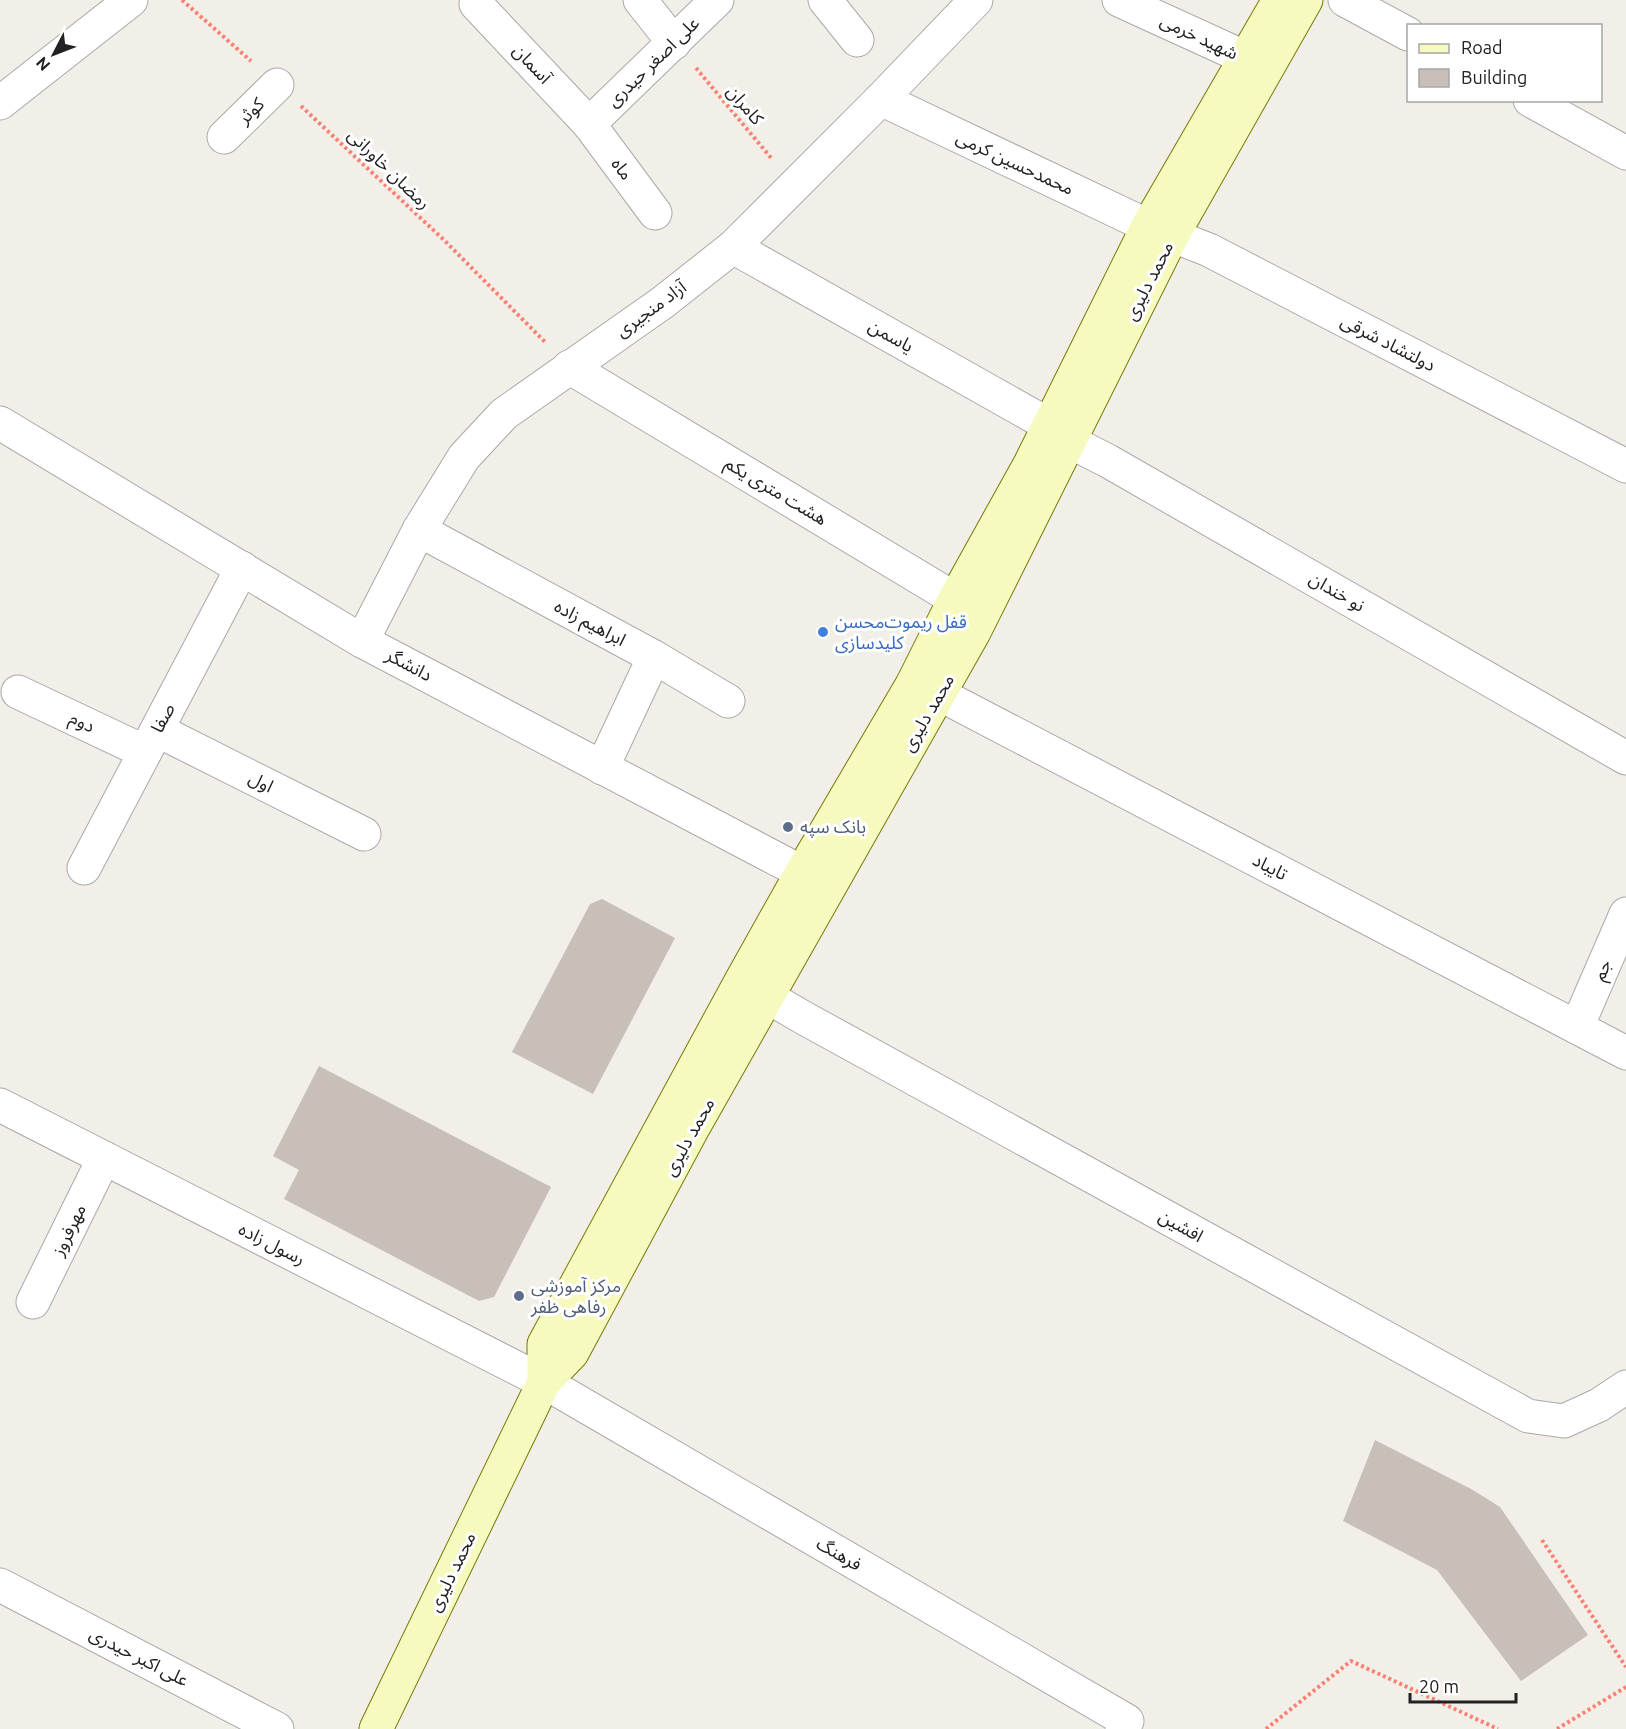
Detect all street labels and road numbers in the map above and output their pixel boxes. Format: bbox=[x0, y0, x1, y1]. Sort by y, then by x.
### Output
street label: شهید خرمی bbox=[1157, 9, 1241, 65]
street label: علی اصغر حیدری bbox=[602, 12, 704, 112]
street label: آسمان bbox=[508, 40, 556, 89]
street label: کامران bbox=[722, 81, 768, 130]
street label: کوثر bbox=[232, 93, 269, 129]
street label: رمضان خاورانی bbox=[343, 124, 435, 214]
street label: محمدحسین کرمی bbox=[953, 126, 1077, 200]
street label: ماه bbox=[608, 154, 637, 183]
street label: محمد دلیری bbox=[1120, 238, 1178, 324]
street label: آزاد منجیری bbox=[611, 276, 691, 342]
street label: دولتشاد شرقی bbox=[1337, 310, 1439, 376]
street label: یاسمن bbox=[865, 315, 917, 357]
street label: هشت متری یکم bbox=[720, 452, 831, 532]
street label: نو خندان bbox=[1305, 567, 1369, 617]
street label: ابراهیم زاده bbox=[550, 595, 629, 653]
street label: دانشگر bbox=[381, 643, 436, 686]
street label: محمد دلیری bbox=[897, 670, 959, 756]
street label: صفا bbox=[146, 699, 178, 736]
street label: دوم bbox=[65, 707, 98, 740]
street label: اول bbox=[245, 767, 277, 797]
street label: تایباد bbox=[1250, 849, 1291, 883]
street label: جم bbox=[1588, 956, 1618, 985]
street label: محمد دلیری bbox=[659, 1094, 719, 1180]
street label: مهرفروز bbox=[47, 1200, 91, 1260]
street label: افشین bbox=[1155, 1205, 1207, 1247]
street label: رسول زاده bbox=[235, 1218, 309, 1270]
street label: محمد دلیری bbox=[423, 1529, 481, 1615]
street label: فرهنگ bbox=[812, 1532, 866, 1576]
street label: علی اکبر حیدری bbox=[86, 1623, 192, 1691]

